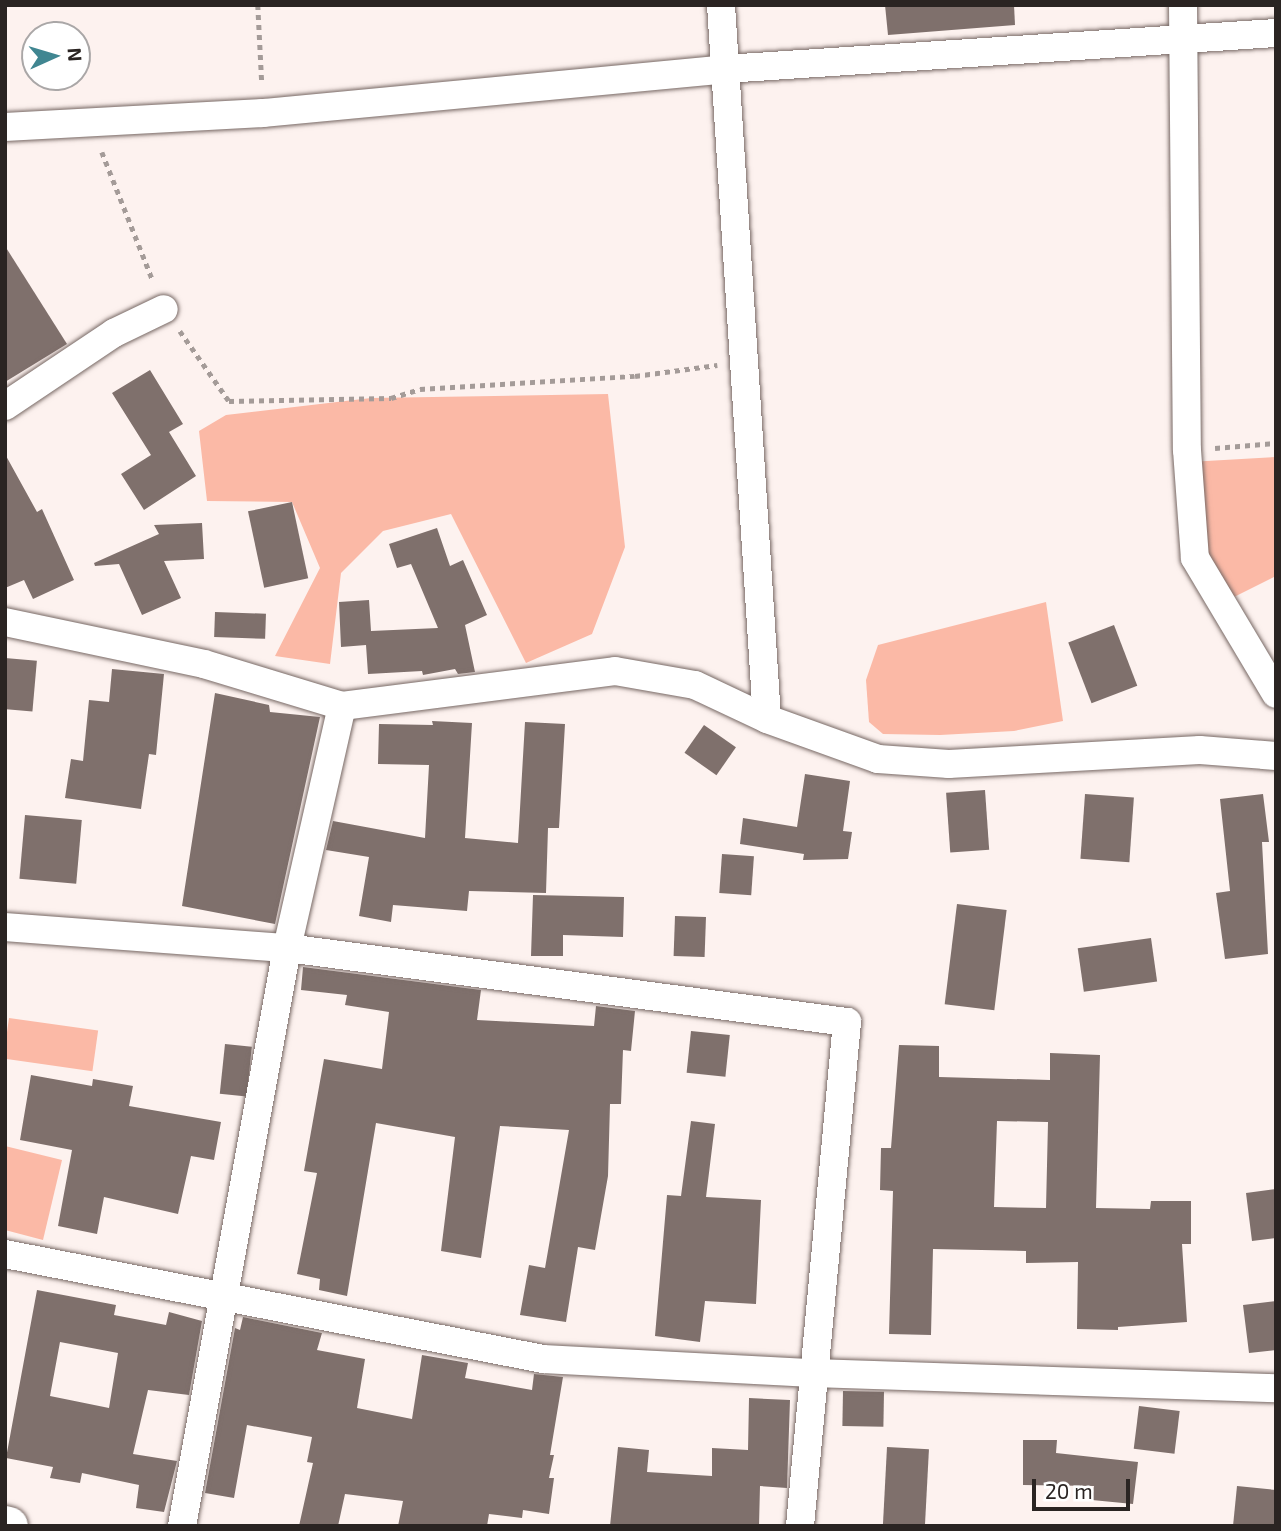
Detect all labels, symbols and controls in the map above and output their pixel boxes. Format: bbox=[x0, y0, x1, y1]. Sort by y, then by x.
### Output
north arrow bbox=[21, 21, 91, 91]
text: N bbox=[64, 47, 87, 62]
scale bar bbox=[1036, 1464, 1134, 1508]
text: 20 m bbox=[1045, 1478, 1093, 1503]

